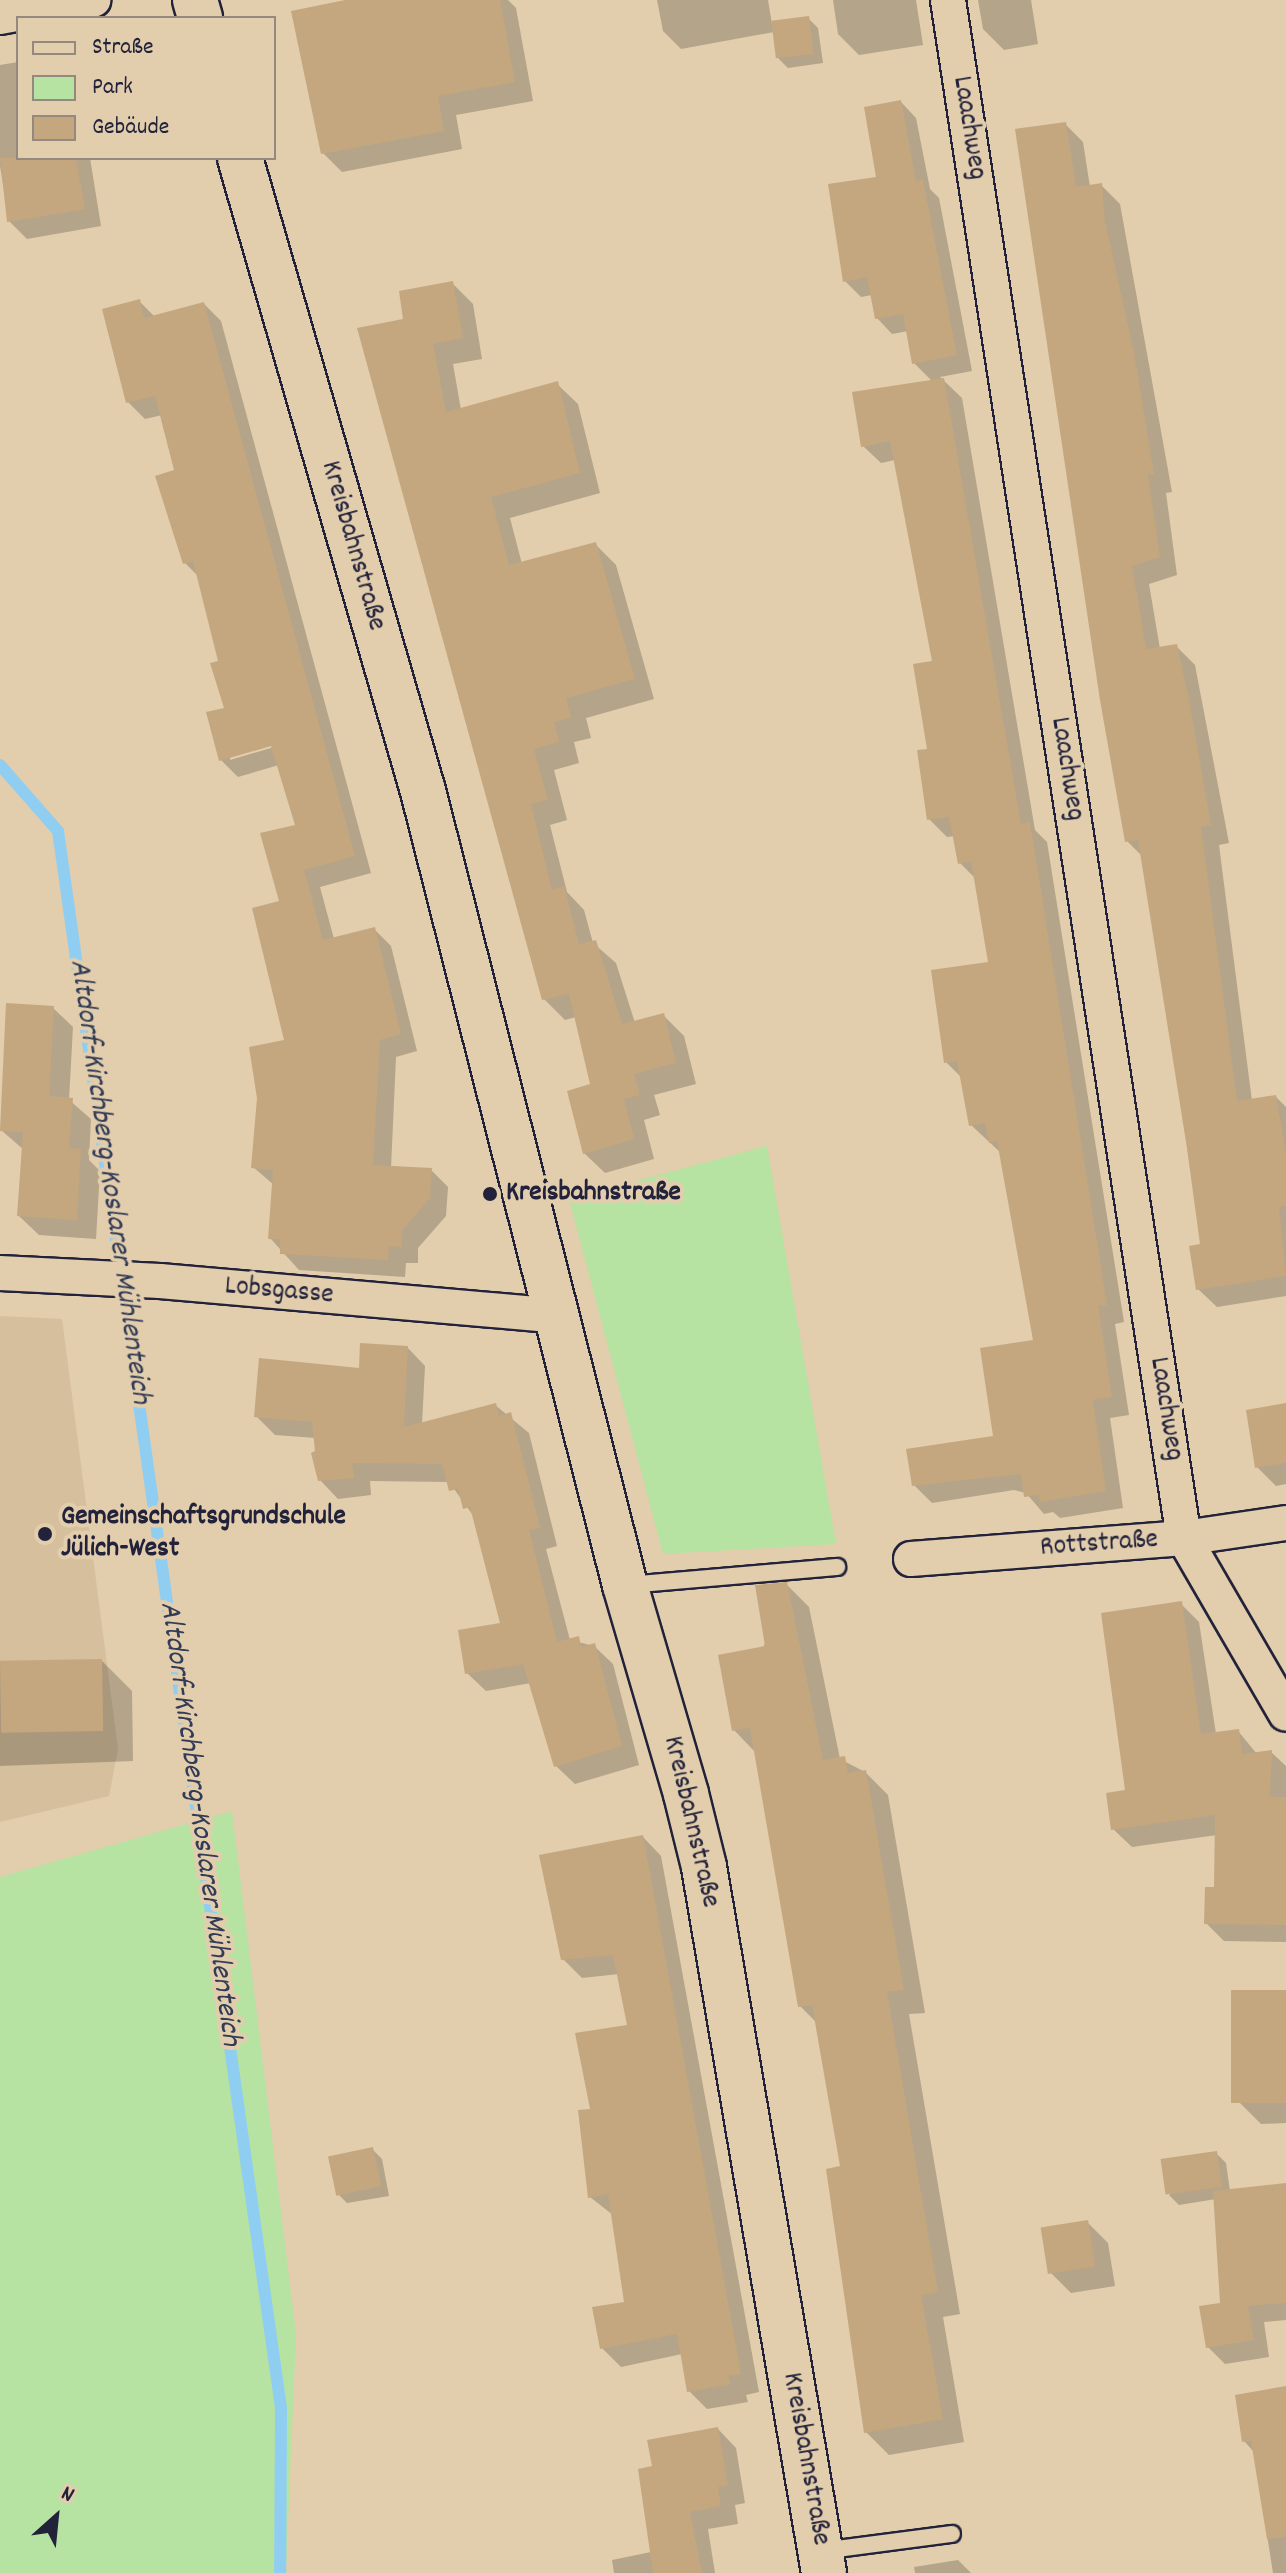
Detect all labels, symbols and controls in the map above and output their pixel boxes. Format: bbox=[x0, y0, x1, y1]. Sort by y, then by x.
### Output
legend bbox=[16, 16, 276, 160]
text: Straße bbox=[92, 31, 154, 65]
text: Park bbox=[92, 71, 133, 105]
street label: Laachweg bbox=[943, 74, 993, 182]
text: Gebäude bbox=[92, 111, 169, 145]
street label: Kreisbahnstraße bbox=[312, 457, 392, 635]
street label: Laachweg bbox=[1041, 715, 1091, 823]
water label: Altdorf-Kirchberg-Koslarer Mühlenteich bbox=[59, 958, 157, 1406]
place label: Kreisbahnstraße bbox=[506, 1177, 681, 1211]
marker: Kreisbahnstraße bbox=[481, 1185, 499, 1203]
street label: Lobsgasse bbox=[223, 1271, 335, 1313]
street label: Laachweg bbox=[1140, 1355, 1190, 1463]
place label: Gemeinschaftsgrundschule Jülich-West bbox=[61, 1501, 346, 1567]
street label: Rottstraße bbox=[1039, 1524, 1159, 1566]
marker: Gemeinschaftsgrundschule Jülich-West bbox=[36, 1525, 54, 1543]
water label: Altdorf-Kirchberg-Koslarer Mühlenteich bbox=[149, 1600, 247, 2048]
street label: Kreisbahnstraße bbox=[654, 1733, 726, 1911]
street label: Kreisbahnstraße bbox=[773, 2370, 837, 2548]
north arrow bbox=[16, 2477, 96, 2557]
text: N bbox=[55, 2479, 79, 2511]

